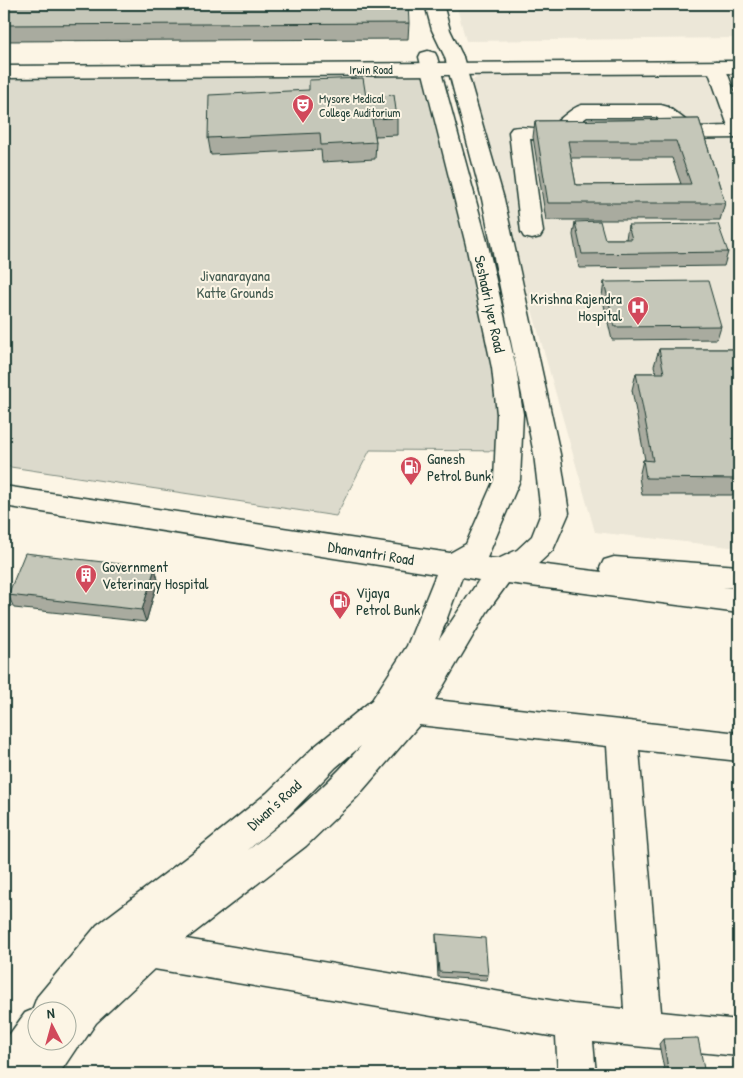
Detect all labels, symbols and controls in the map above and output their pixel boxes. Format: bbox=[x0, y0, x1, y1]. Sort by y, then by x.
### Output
street label: Irwin Road bbox=[349, 61, 393, 78]
place label: Mysore Medical College Auditorium bbox=[319, 90, 401, 121]
theatre icon: Mysore Medical College Auditorium bbox=[291, 93, 315, 124]
street label: Seshadri Iyer Road bbox=[469, 253, 511, 355]
park label: Jivanarayana Katte Grounds bbox=[197, 265, 274, 303]
place label: Krishna Rajendra Hospital bbox=[530, 288, 622, 326]
hospital icon: Krishna Rajendra Hospital bbox=[626, 295, 650, 326]
place label: Ganesh Petrol Bunk bbox=[427, 448, 491, 486]
fuel station icon: Ganesh Petrol Bunk bbox=[399, 455, 423, 486]
street label: Dhanvantri Road bbox=[326, 536, 416, 570]
place label: Government Veterinary Hospital bbox=[102, 556, 209, 594]
building icon: Government Veterinary Hospital bbox=[74, 563, 98, 594]
place label: Vijaya Petrol Bunk bbox=[356, 582, 420, 620]
fuel station icon: Vijaya Petrol Bunk bbox=[328, 589, 352, 620]
street label: Diwan's Road bbox=[242, 775, 306, 835]
north arrow bbox=[28, 1000, 78, 1050]
text: N bbox=[46, 1003, 56, 1022]

